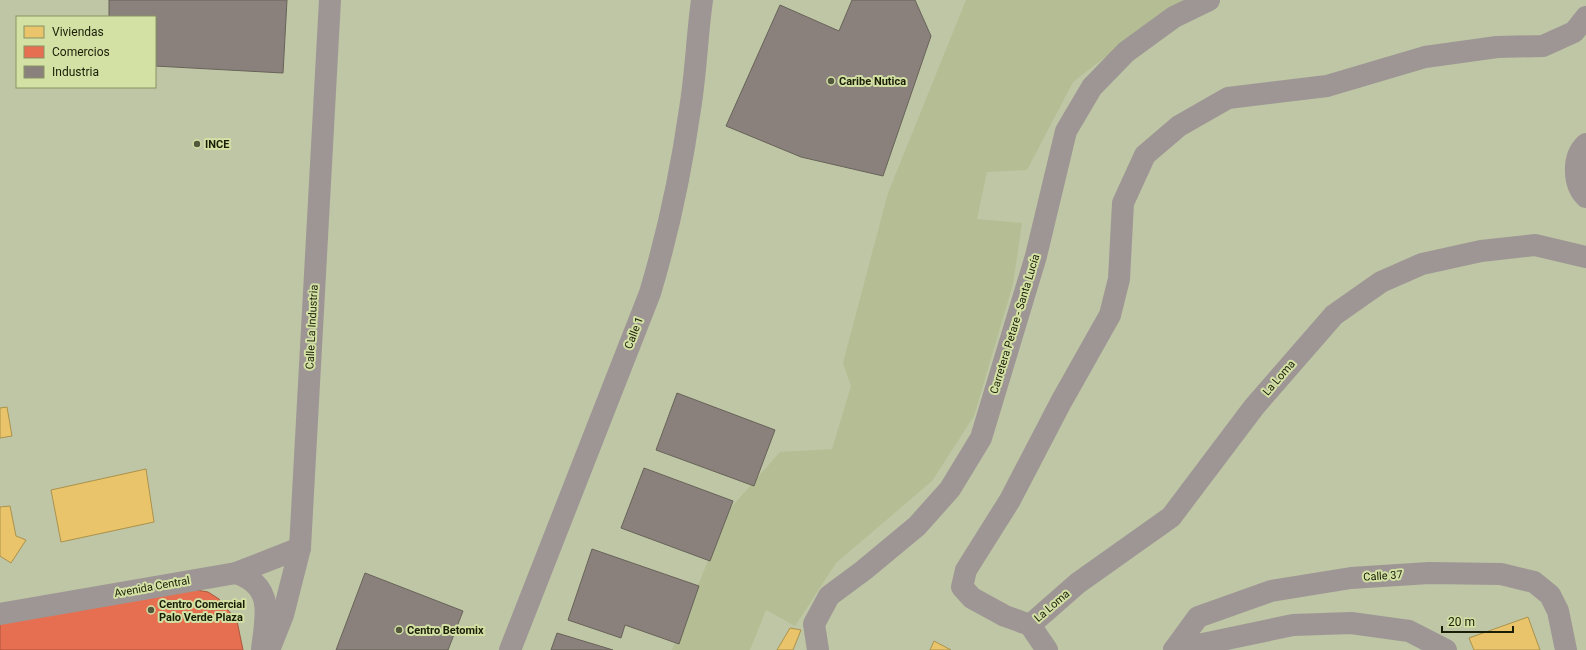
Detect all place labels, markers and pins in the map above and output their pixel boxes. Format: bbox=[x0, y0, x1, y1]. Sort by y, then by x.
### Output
place label: Caribe Nutica bbox=[839, 75, 906, 88]
marker: Caribe Nutica bbox=[826, 76, 836, 86]
place label: INCE bbox=[205, 138, 229, 151]
marker: INCE bbox=[192, 139, 202, 149]
place label: Centro Comercial Palo Verde Plaza bbox=[159, 598, 245, 624]
marker: Centro Comercial Palo Verde Plaza bbox=[146, 605, 156, 615]
place label: Centro Betomix bbox=[407, 624, 484, 637]
marker: Centro Betomix bbox=[394, 625, 404, 635]

